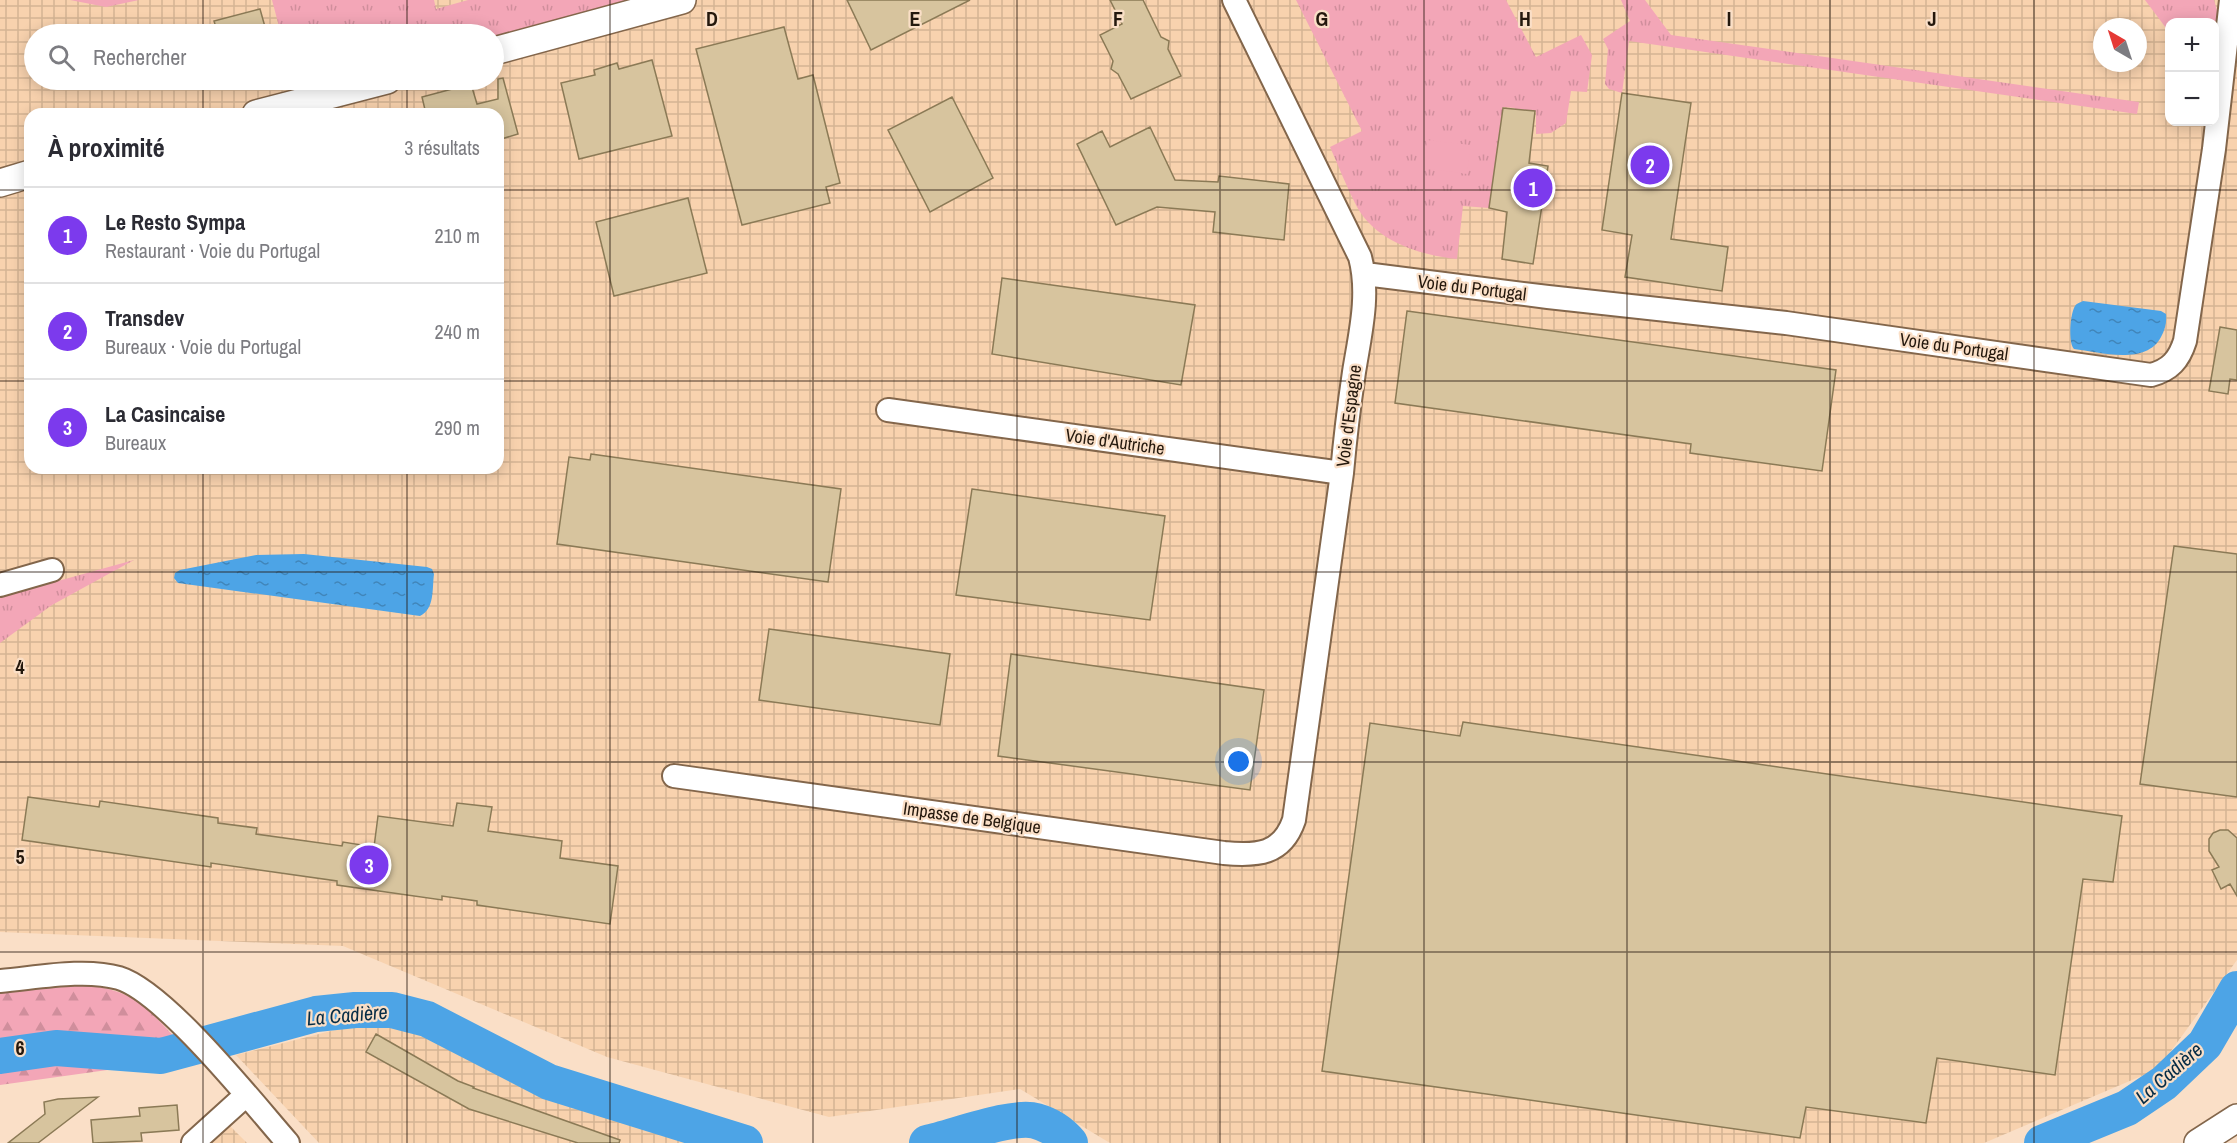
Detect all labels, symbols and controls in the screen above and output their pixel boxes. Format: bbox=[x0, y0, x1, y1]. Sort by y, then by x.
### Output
text: D bbox=[706, 5, 718, 32]
text: E bbox=[910, 5, 921, 32]
text: F bbox=[1113, 5, 1123, 32]
text: G bbox=[1316, 5, 1328, 32]
text: H bbox=[1519, 5, 1531, 32]
text: I bbox=[1727, 5, 1731, 32]
text: J bbox=[1927, 5, 1937, 32]
north arrow bbox=[2093, 18, 2147, 72]
map controls bbox=[2165, 18, 2219, 126]
button: + bbox=[2165, 18, 2219, 72]
search box bbox=[24, 24, 504, 90]
icon: search bbox=[45, 41, 78, 74]
text: Rechercher bbox=[93, 42, 186, 72]
button: − bbox=[2165, 72, 2219, 126]
text: À proximité bbox=[48, 130, 165, 165]
text: 3 résultats bbox=[404, 134, 480, 161]
pin: 2 bbox=[1630, 142, 1670, 188]
pin: 1 bbox=[1514, 166, 1552, 210]
text: Le Resto Sympa bbox=[105, 207, 245, 237]
text: 1 bbox=[63, 222, 72, 249]
text: 210 m bbox=[434, 222, 480, 249]
text: Restaurant · Voie du Portugal bbox=[105, 237, 320, 264]
street label: Voie du Portugal bbox=[1416, 268, 1528, 307]
text: Transdev bbox=[105, 303, 184, 333]
text: 2 bbox=[63, 318, 72, 345]
text: 240 m bbox=[434, 318, 480, 345]
street label: Voie du Portugal bbox=[1898, 327, 2010, 366]
text: Bureaux · Voie du Portugal bbox=[105, 333, 301, 360]
street label: Voie d'Espagne bbox=[1330, 363, 1367, 469]
text: La Casincaise bbox=[105, 399, 225, 429]
text: 3 bbox=[63, 414, 72, 441]
text: 290 m bbox=[434, 414, 480, 441]
street label: Voie d'Autriche bbox=[1064, 422, 1166, 461]
text: Bureaux bbox=[105, 429, 166, 456]
text: 4 bbox=[15, 653, 25, 680]
your location bbox=[1224, 747, 1253, 776]
street label: Impasse de Belgique bbox=[902, 795, 1042, 840]
pin: 3 bbox=[350, 842, 388, 888]
text: 5 bbox=[15, 843, 25, 870]
water label: La Cadière bbox=[305, 998, 389, 1031]
text: 6 bbox=[15, 1034, 25, 1061]
water label: La Cadière bbox=[2129, 1036, 2208, 1109]

